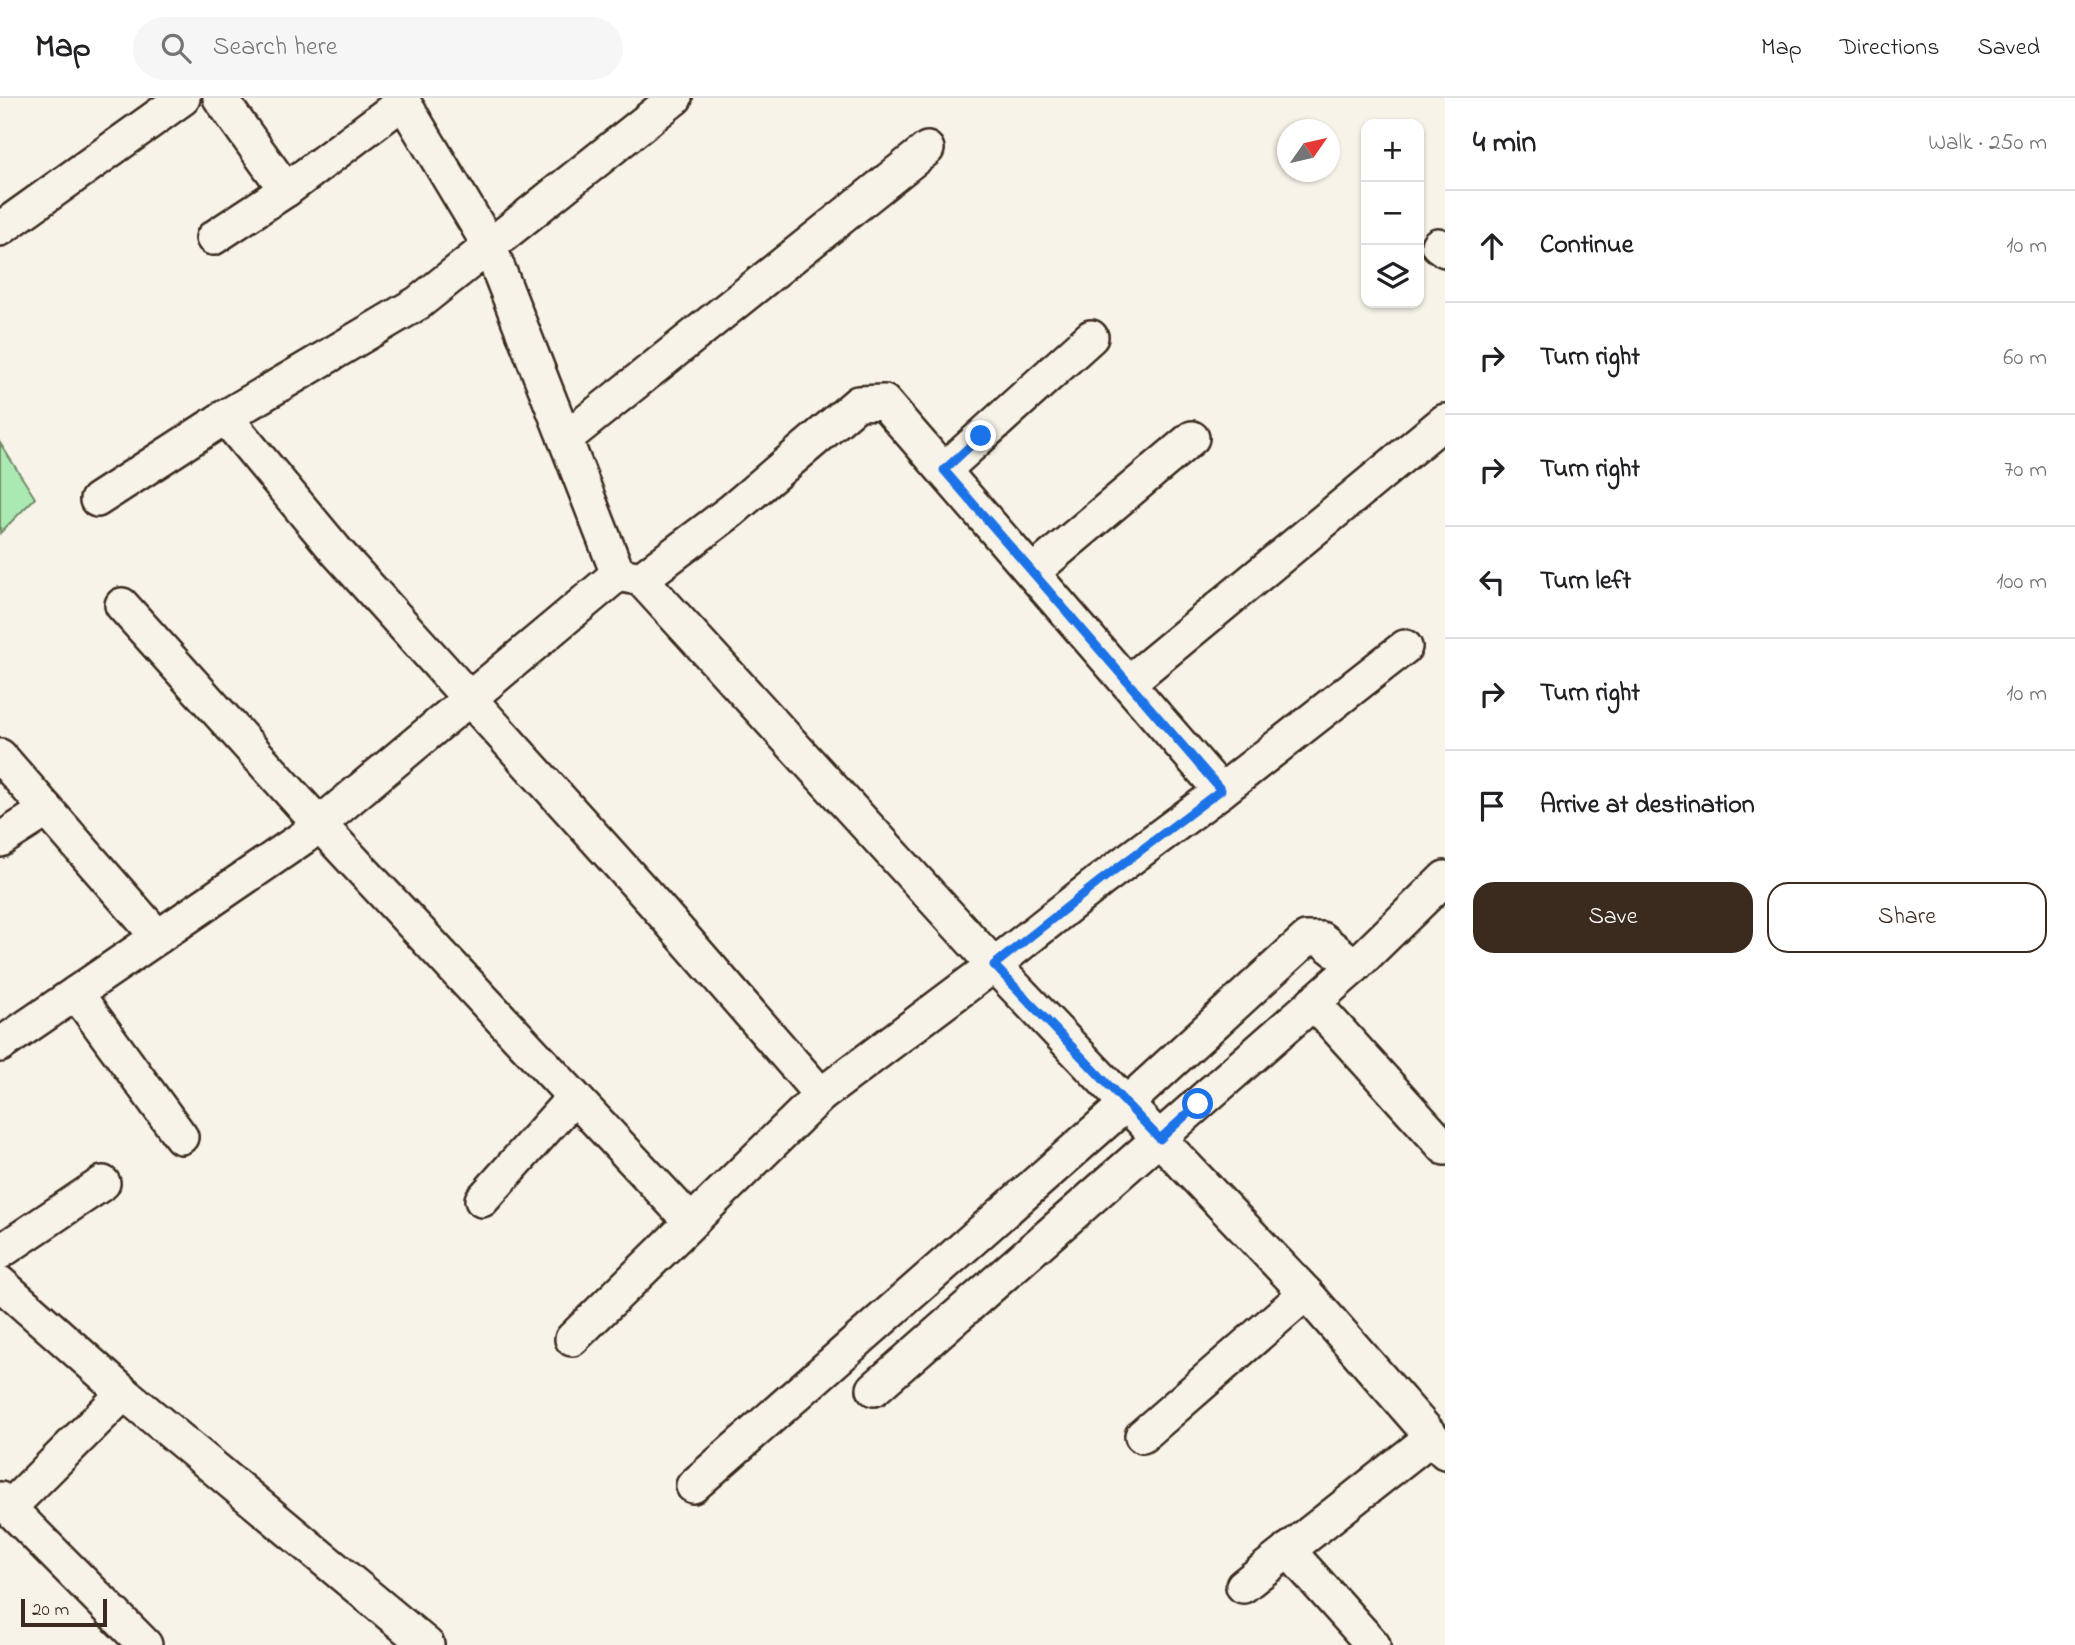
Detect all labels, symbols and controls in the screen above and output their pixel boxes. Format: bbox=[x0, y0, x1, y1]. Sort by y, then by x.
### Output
search box bbox=[133, 17, 623, 80]
text: Map bbox=[35, 24, 91, 72]
icon: search bbox=[157, 29, 195, 67]
text: Search here bbox=[213, 29, 337, 67]
text: Map bbox=[1761, 31, 1802, 66]
text: Directions bbox=[1840, 31, 1939, 66]
text: Saved bbox=[1977, 31, 2040, 66]
north arrow bbox=[1277, 119, 1340, 182]
map controls bbox=[1361, 119, 1424, 308]
button: + bbox=[1361, 119, 1424, 182]
text: 4 min bbox=[1473, 122, 1536, 166]
text: Walk · 250 m bbox=[1928, 127, 2047, 160]
button: − bbox=[1361, 182, 1424, 245]
icon: ahead bbox=[1473, 227, 1511, 265]
text: Continue bbox=[1540, 227, 1633, 265]
text: 10 m bbox=[2006, 230, 2047, 263]
button: layers bbox=[1361, 245, 1424, 308]
icon: right bbox=[1473, 339, 1511, 377]
text: Turn right bbox=[1540, 339, 1640, 377]
text: 60 m bbox=[2003, 342, 2047, 375]
route end bbox=[965, 420, 996, 451]
icon: right bbox=[1473, 451, 1511, 489]
text: Turn right bbox=[1540, 451, 1640, 489]
text: 70 m bbox=[2004, 454, 2047, 487]
icon: left bbox=[1473, 563, 1511, 601]
text: Turn left bbox=[1540, 563, 1631, 601]
text: 100 m bbox=[1996, 566, 2047, 599]
icon: right bbox=[1473, 675, 1511, 713]
text: Turn right bbox=[1540, 675, 1640, 713]
text: 10 m bbox=[2006, 678, 2047, 711]
icon: arrive bbox=[1473, 787, 1511, 825]
text: Arrive at destination bbox=[1540, 787, 1755, 825]
button: Save bbox=[1473, 882, 1753, 953]
button: Share bbox=[1767, 882, 2047, 953]
route start bbox=[1182, 1088, 1213, 1119]
scale bar bbox=[21, 1596, 107, 1628]
text: 20 m bbox=[32, 1597, 69, 1624]

